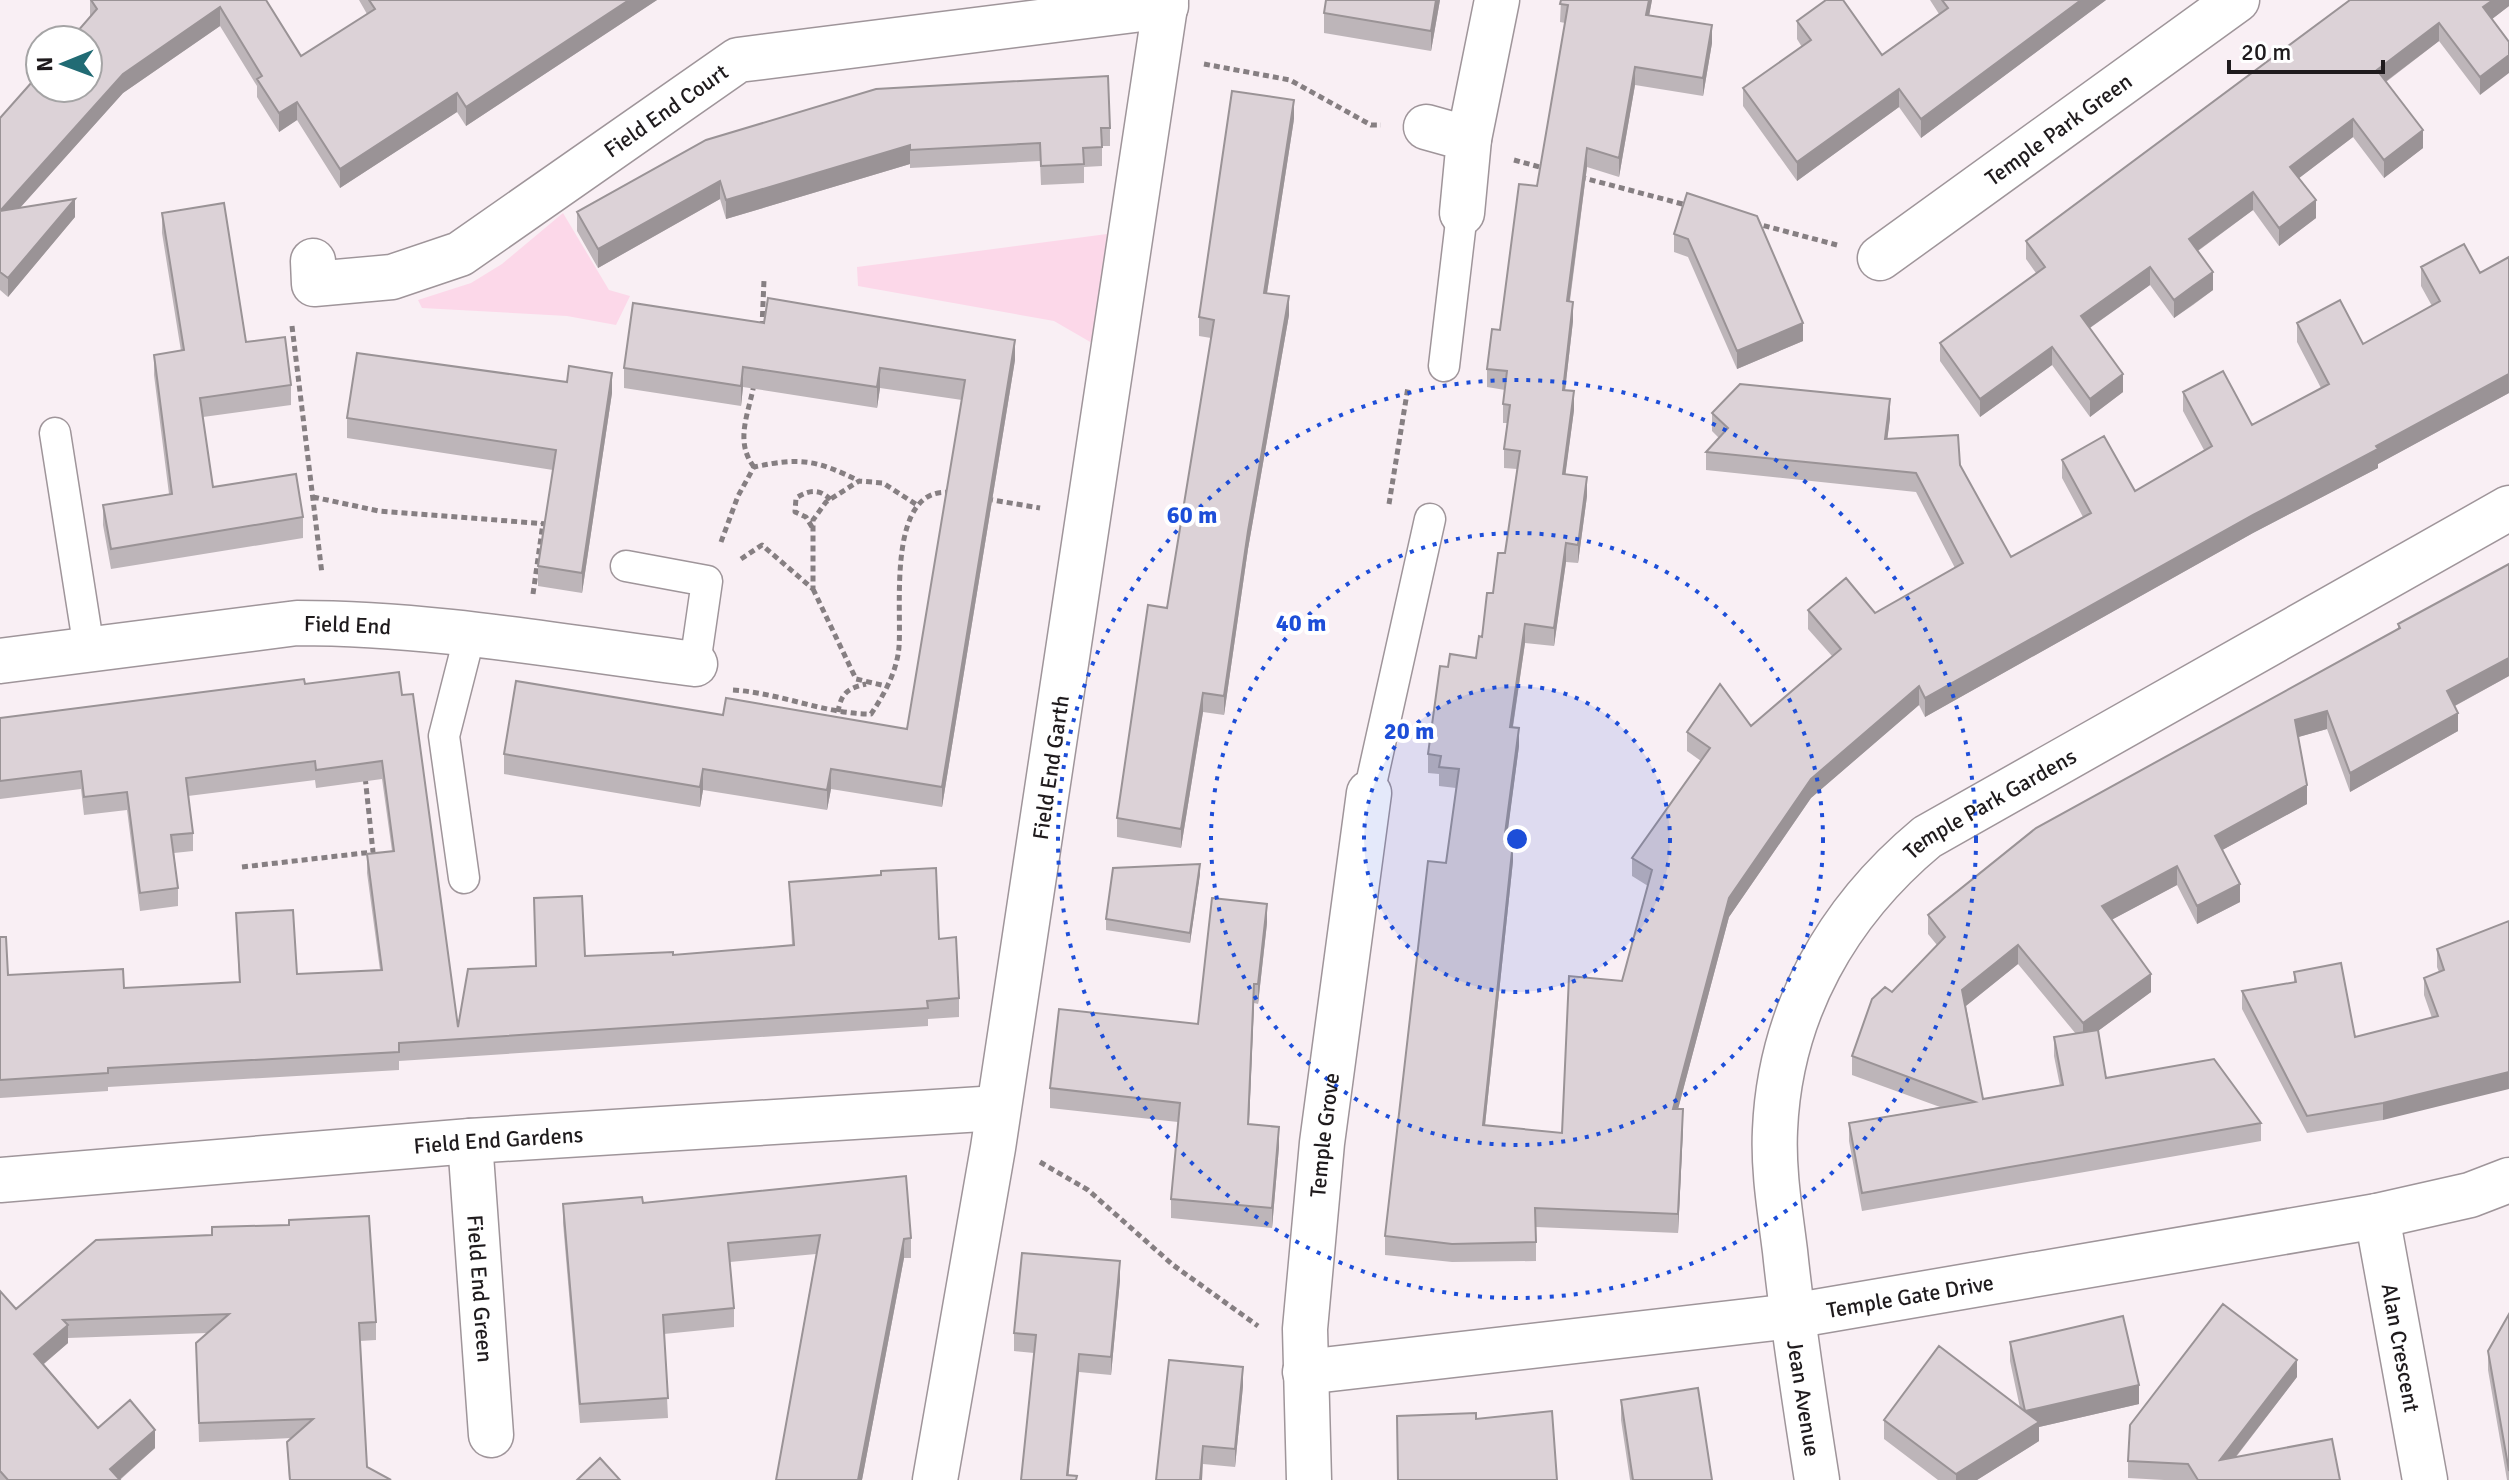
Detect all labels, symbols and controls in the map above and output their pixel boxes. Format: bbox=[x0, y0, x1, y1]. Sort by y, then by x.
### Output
north arrow bbox=[24, 24, 104, 104]
scale bar bbox=[2229, 24, 2383, 74]
text: 20 m bbox=[2241, 37, 2291, 67]
text: N bbox=[31, 56, 58, 72]
street label: Field End Court bbox=[599, 58, 734, 163]
street label: Temple Park Green bbox=[1980, 68, 2137, 192]
text: 60 m bbox=[1167, 500, 1217, 530]
text: 40 m bbox=[1276, 608, 1326, 638]
street label: Field End bbox=[304, 610, 392, 641]
street label: Field End Garth bbox=[1027, 693, 1075, 842]
text: 20 m bbox=[1384, 716, 1434, 746]
street label: Temple Park Gardens bbox=[1898, 743, 2081, 865]
centre of rings bbox=[1503, 825, 1531, 853]
street label: Temple Grove bbox=[1304, 1071, 1345, 1198]
street label: Field End Gardens bbox=[413, 1121, 584, 1160]
street label: Field End Green bbox=[461, 1214, 499, 1364]
street label: Temple Gate Drive bbox=[1825, 1269, 1996, 1324]
street label: Alan Crescent bbox=[2376, 1281, 2425, 1415]
street label: Jean Avenue bbox=[1781, 1338, 1826, 1458]

